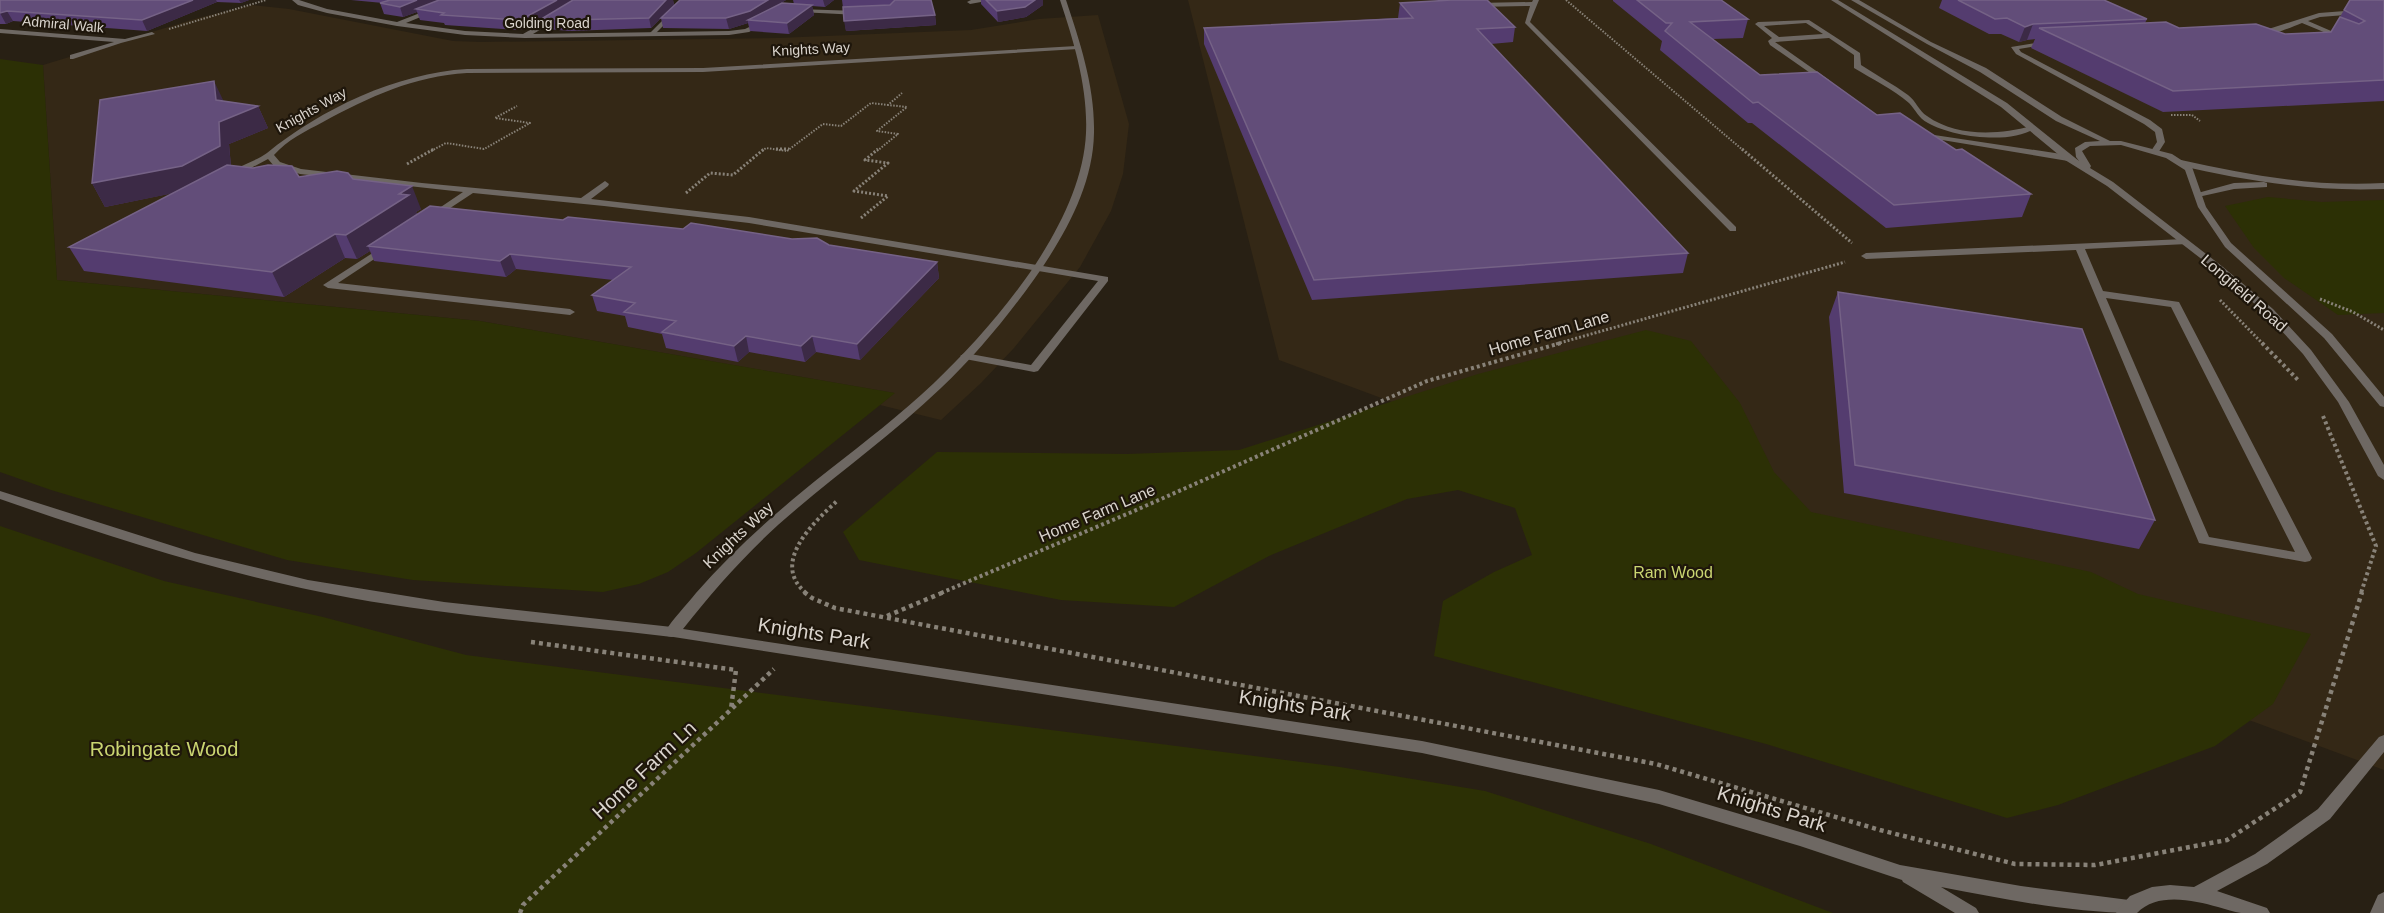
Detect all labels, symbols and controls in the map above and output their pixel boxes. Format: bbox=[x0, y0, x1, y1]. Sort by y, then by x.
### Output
street label: Admiral Walk bbox=[21, 12, 106, 36]
street label: Golding Road bbox=[504, 15, 590, 31]
street label: Knights Way bbox=[772, 39, 850, 59]
street label: Knights Way bbox=[273, 84, 349, 136]
street label: Longfield Road bbox=[2198, 251, 2290, 335]
street label: Home Farm Lane bbox=[1487, 308, 1611, 358]
street label: Home Farm Lane bbox=[1036, 481, 1158, 545]
street label: Knights Way bbox=[700, 498, 776, 572]
park label: Ram Wood bbox=[1633, 564, 1713, 581]
street label: Knights Park bbox=[756, 613, 873, 653]
street label: Knights Park bbox=[1237, 685, 1354, 725]
street label: Home Farm Ln bbox=[588, 716, 700, 824]
park label: Robingate Wood bbox=[90, 738, 238, 760]
street label: Knights Park bbox=[1715, 782, 1830, 836]

